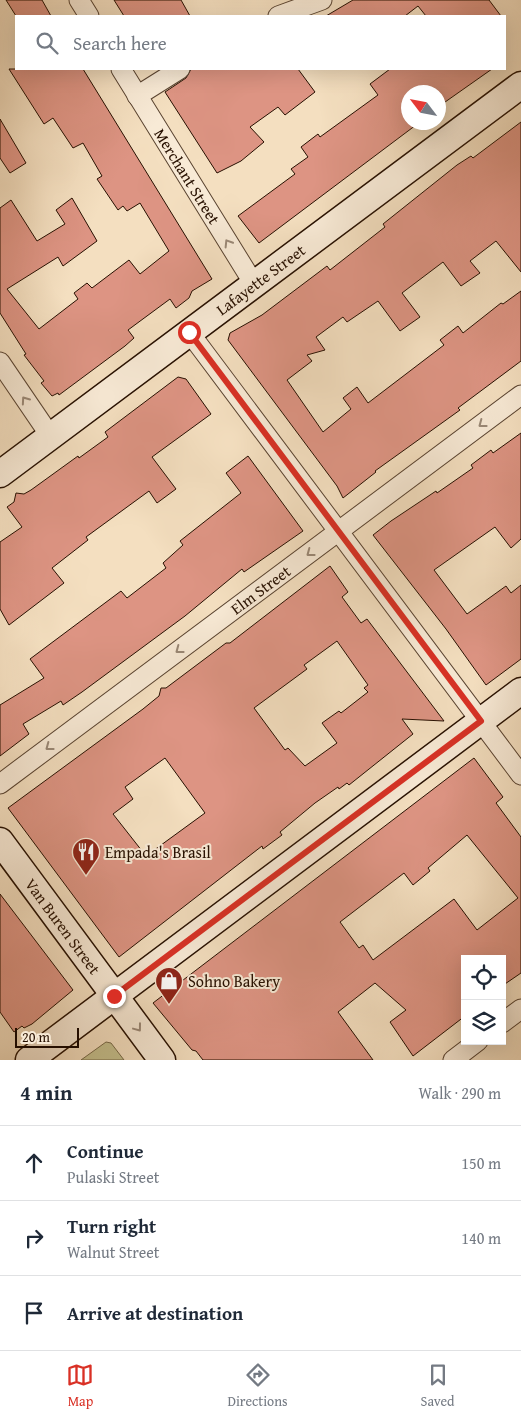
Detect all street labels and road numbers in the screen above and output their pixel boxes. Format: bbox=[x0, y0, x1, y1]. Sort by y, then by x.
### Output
street label: Merchant Street bbox=[148, 123, 226, 229]
street label: Lafayette Street bbox=[211, 238, 310, 321]
street label: Elm Street bbox=[225, 559, 296, 620]
street label: Van Buren Street bbox=[19, 873, 107, 980]

